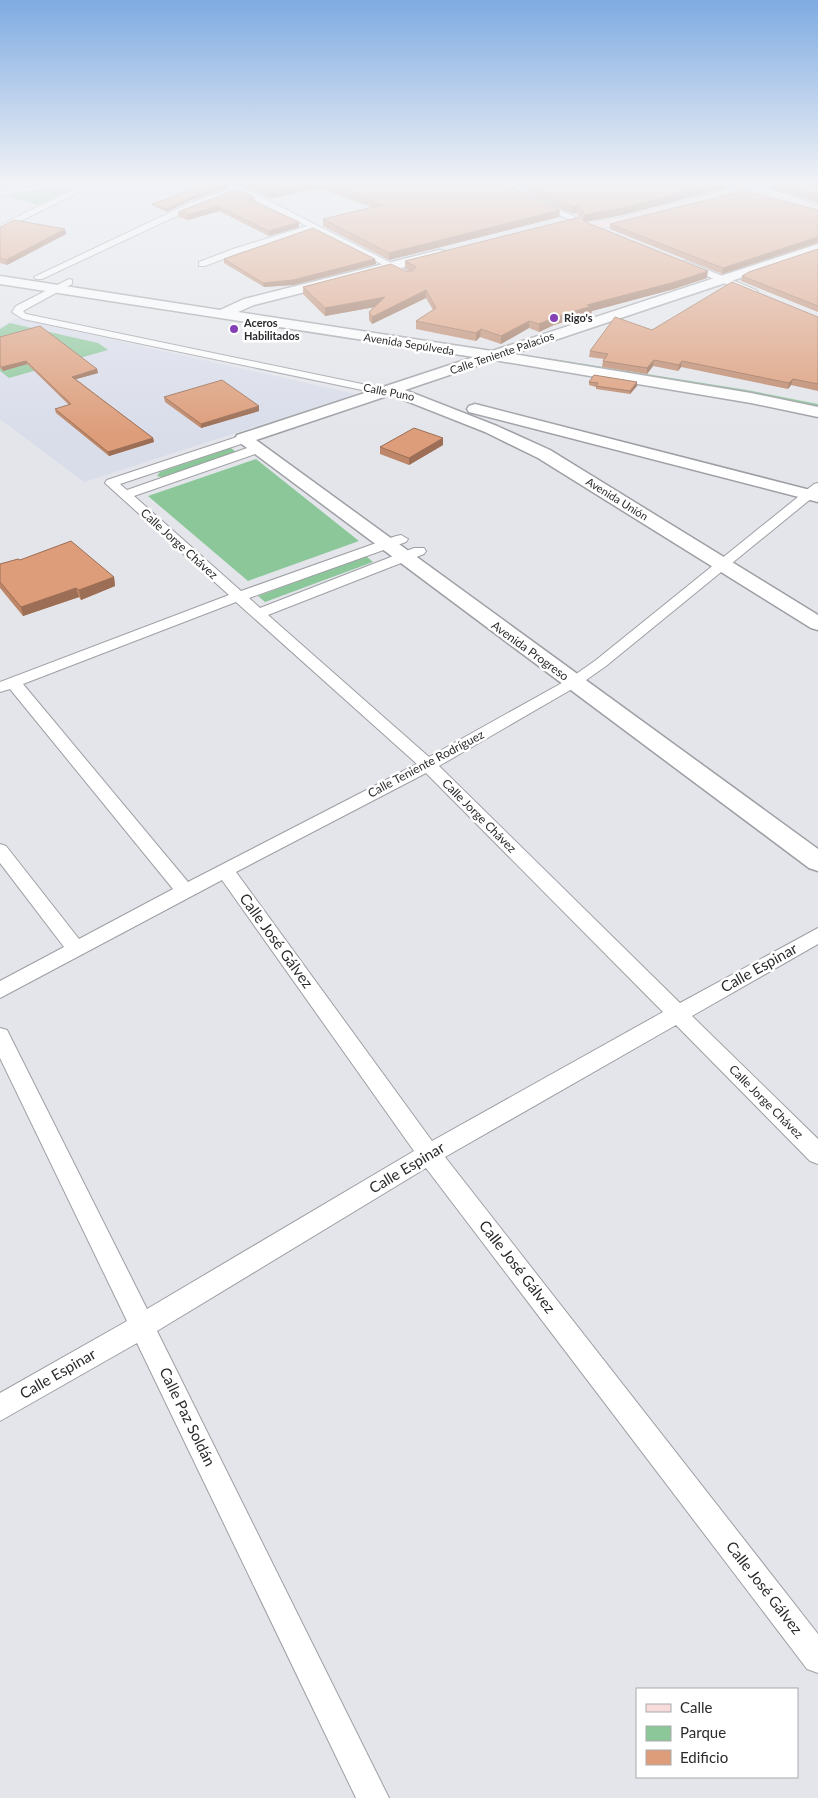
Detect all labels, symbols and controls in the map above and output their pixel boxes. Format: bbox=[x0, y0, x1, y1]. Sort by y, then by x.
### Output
place label: Rigo's bbox=[564, 311, 593, 324]
marker: Rigo's bbox=[548, 312, 560, 324]
place label: Aceros Habilitados bbox=[243, 316, 300, 342]
marker: Aceros Habilitados bbox=[228, 323, 240, 335]
street label: Calle Teniente Palacios bbox=[448, 329, 556, 376]
street label: Avenida Sepúlveda bbox=[363, 330, 455, 357]
street label: Calle Puno bbox=[362, 380, 416, 403]
street label: Avenida Unión bbox=[584, 474, 651, 523]
street label: Calle Jorge Chávez bbox=[138, 505, 221, 583]
street label: Avenida Progreso bbox=[489, 617, 572, 684]
street label: Calle Teniente Rodríguez bbox=[365, 726, 487, 801]
street label: Calle Jorge Chávez bbox=[439, 776, 520, 856]
street label: Calle José Gálvez bbox=[236, 889, 317, 992]
street label: Calle Espinar bbox=[717, 938, 800, 996]
street label: Calle Jorge Chávez bbox=[726, 1062, 807, 1142]
street label: Calle Espinar bbox=[366, 1137, 448, 1197]
street label: Calle José Gálvez bbox=[476, 1216, 560, 1317]
street label: Calle Espinar bbox=[16, 1344, 99, 1402]
street label: Calle Paz Soldán bbox=[156, 1364, 220, 1469]
street label: Calle José Gálvez bbox=[723, 1537, 807, 1638]
legend bbox=[636, 1688, 798, 1778]
text: Calle bbox=[680, 1698, 713, 1716]
text: Parque bbox=[680, 1723, 726, 1741]
text: Edificio bbox=[680, 1748, 728, 1766]

